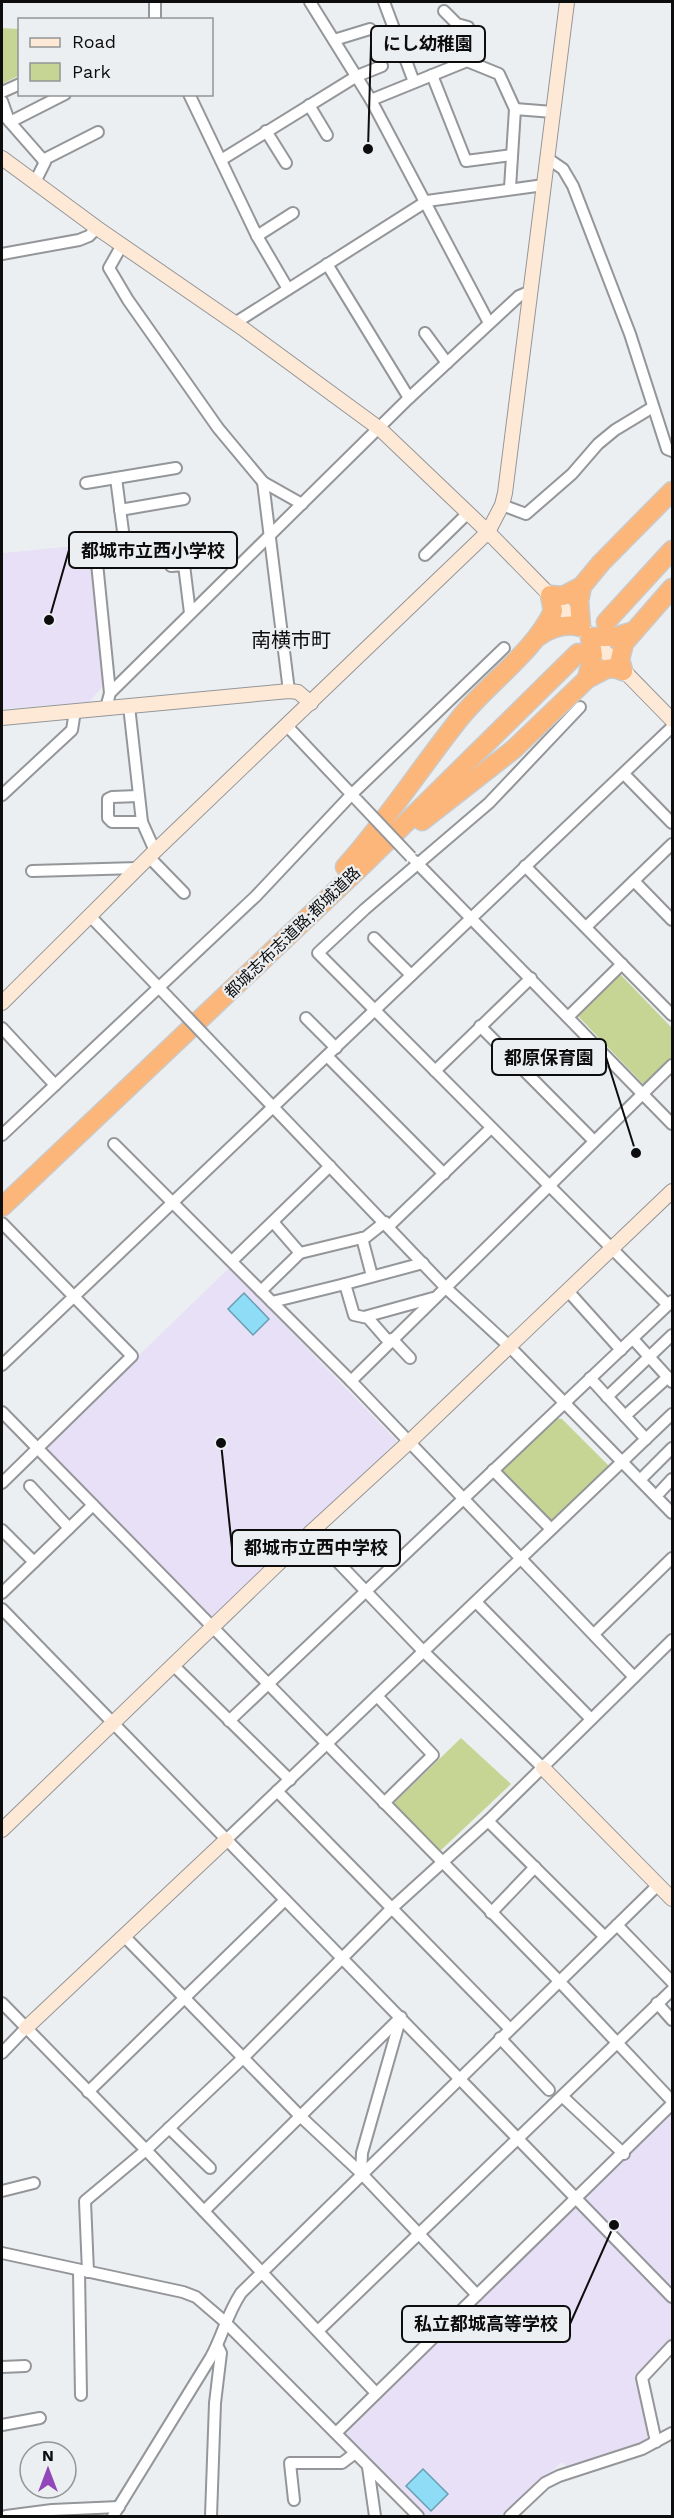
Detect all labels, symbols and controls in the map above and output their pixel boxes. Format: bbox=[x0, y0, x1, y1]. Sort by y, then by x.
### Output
legend bbox=[18, 18, 213, 96]
callout: にし幼稚園 bbox=[371, 26, 485, 62]
text: Road bbox=[72, 31, 116, 52]
text: にし幼稚園 bbox=[383, 33, 473, 54]
text: Park bbox=[72, 61, 111, 82]
callout: 都城市立西小学校 bbox=[69, 532, 237, 568]
text: 都城市立西小学校 bbox=[81, 540, 225, 561]
district label: 南横市町 bbox=[251, 628, 331, 652]
street label: 都城志布志道路;都城道路 bbox=[221, 863, 364, 1002]
callout: 都原保育園 bbox=[492, 1039, 606, 1075]
text: 都原保育園 bbox=[504, 1047, 594, 1068]
callout: 都城市立西中学校 bbox=[232, 1530, 400, 1566]
text: 都城市立西中学校 bbox=[244, 1537, 388, 1558]
callout: 私立都城高等学校 bbox=[402, 2306, 570, 2342]
text: 私立都城高等学校 bbox=[414, 2313, 558, 2334]
north arrow bbox=[18, 2440, 78, 2500]
text: N bbox=[42, 2446, 54, 2465]

